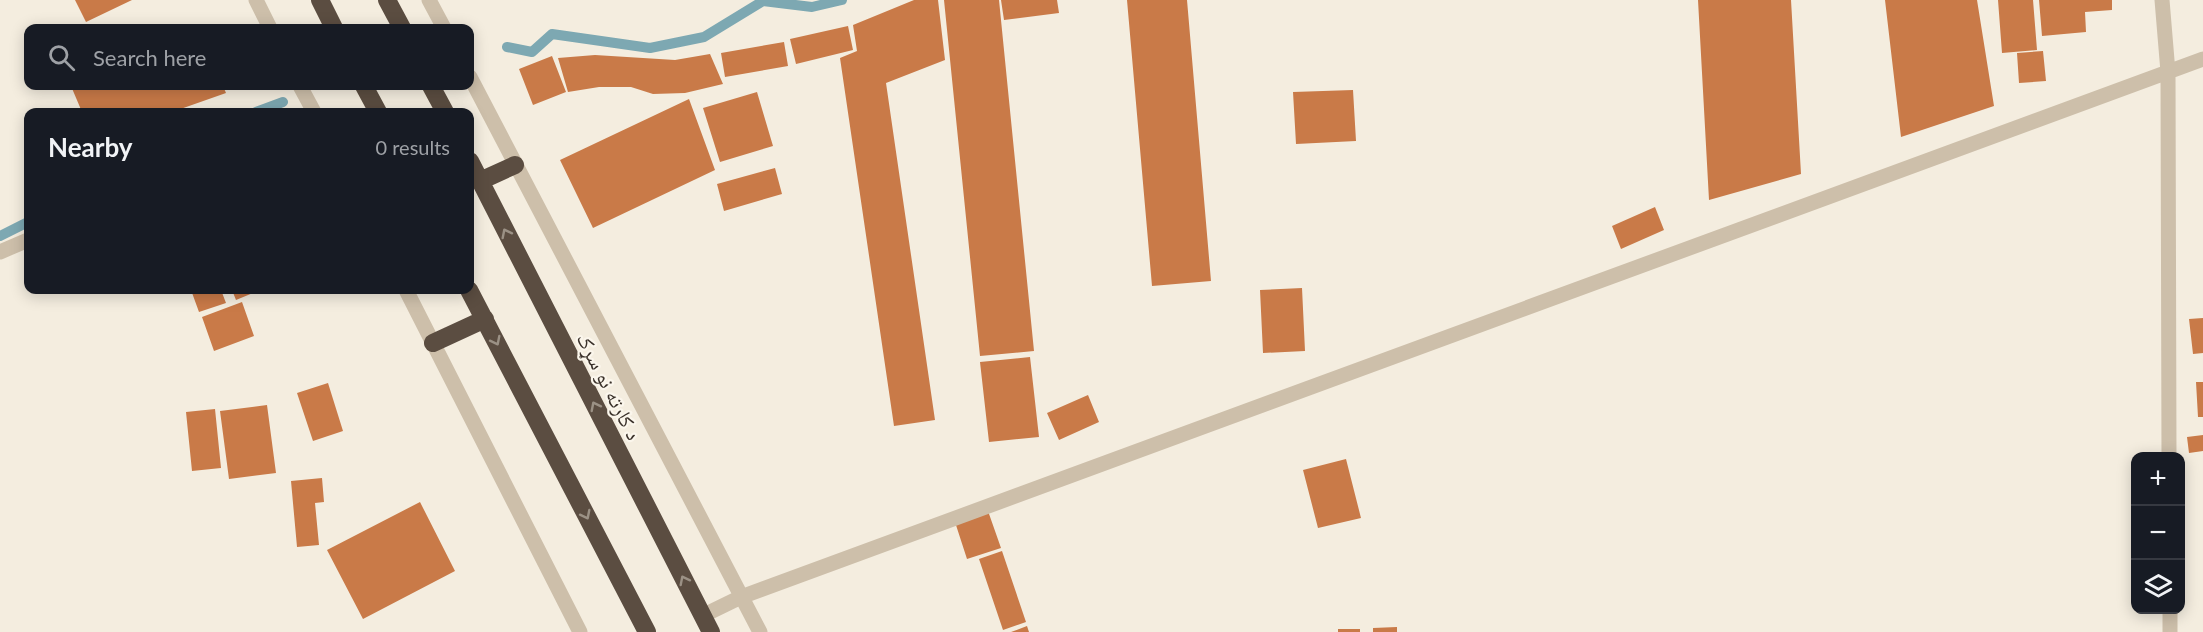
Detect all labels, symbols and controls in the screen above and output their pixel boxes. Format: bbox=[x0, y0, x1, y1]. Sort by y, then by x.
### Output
search box bbox=[24, 24, 474, 90]
icon: search bbox=[45, 41, 78, 74]
text: Search here bbox=[93, 44, 206, 71]
text: Nearby bbox=[48, 131, 133, 163]
text: 0 results bbox=[375, 135, 450, 159]
one-way arrow bbox=[502, 228, 514, 239]
street label: د کارته نو سړک bbox=[570, 328, 648, 445]
one-way arrow bbox=[489, 335, 501, 346]
one-way arrow bbox=[591, 402, 602, 413]
map controls bbox=[2131, 452, 2185, 614]
button: + bbox=[2131, 452, 2185, 506]
button: − bbox=[2131, 506, 2185, 560]
one-way arrow bbox=[579, 508, 590, 519]
button: layers bbox=[2131, 560, 2185, 614]
one-way arrow bbox=[680, 576, 691, 586]

